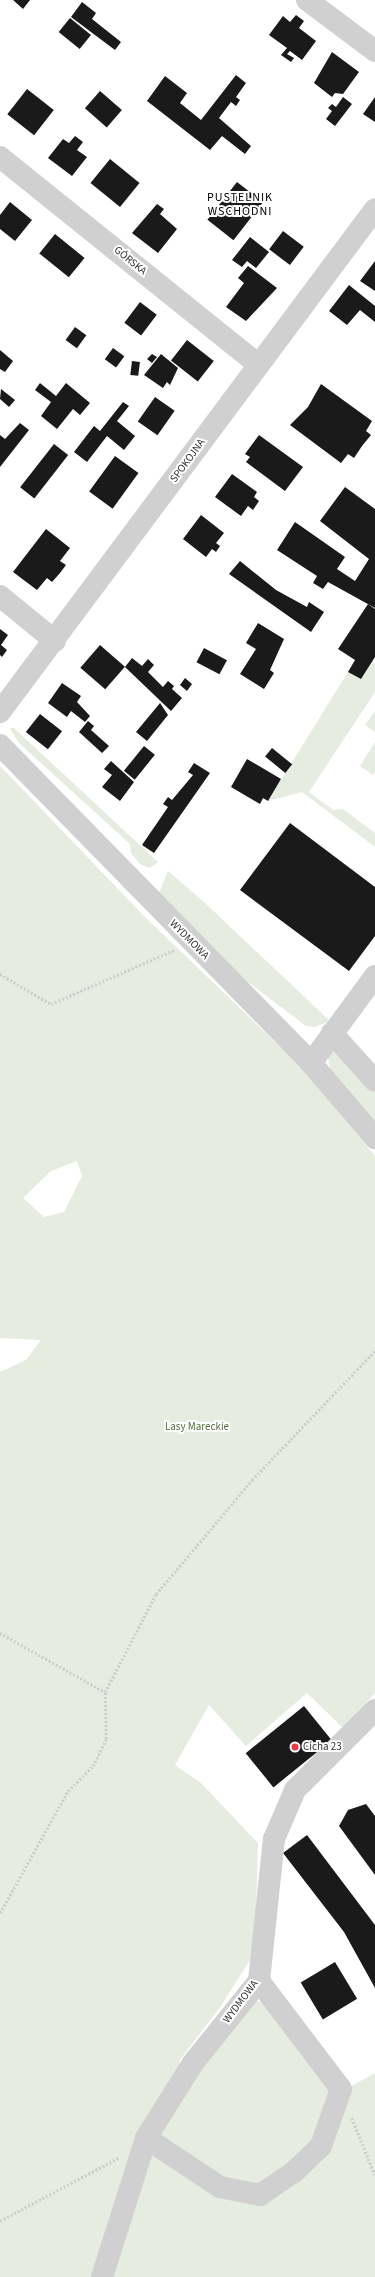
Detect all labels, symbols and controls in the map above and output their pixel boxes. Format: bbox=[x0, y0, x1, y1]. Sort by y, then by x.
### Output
district label: PUSTELNIK WSCHODNI bbox=[207, 191, 273, 219]
street label: GÓRSKA bbox=[111, 244, 149, 278]
street label: SPOKOJNA bbox=[168, 437, 208, 485]
street label: WYDMOWA bbox=[166, 917, 212, 963]
park label: Lasy Mareckie bbox=[165, 1420, 229, 1434]
place label: Cicha 23 bbox=[303, 1740, 342, 1754]
marker: Cicha 23 bbox=[290, 1742, 300, 1752]
street label: WYDMOWA bbox=[221, 1978, 261, 2026]

